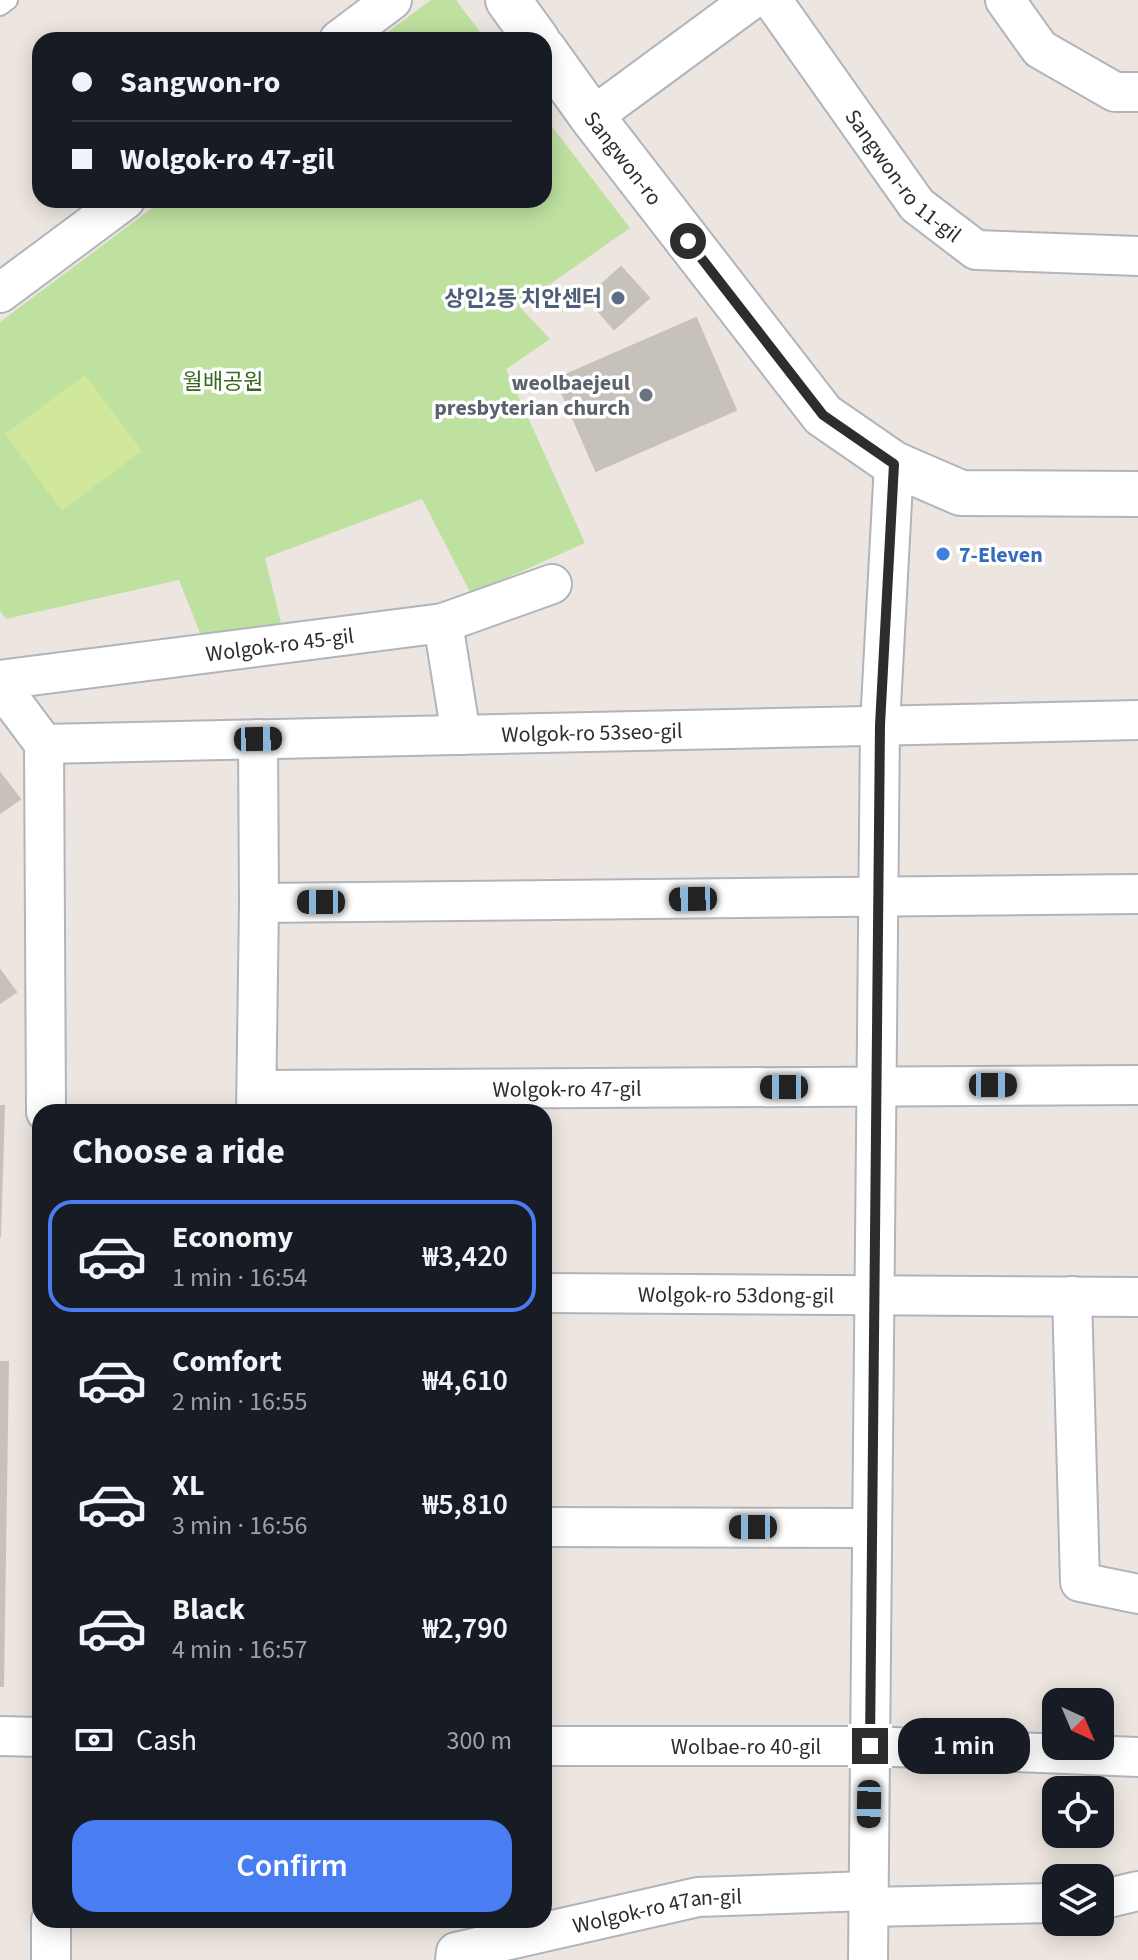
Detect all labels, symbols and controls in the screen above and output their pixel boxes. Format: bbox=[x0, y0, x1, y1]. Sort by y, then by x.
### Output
text: Sangwon-ro bbox=[120, 61, 281, 104]
street label: Sangwon-ro 11-gil bbox=[837, 103, 968, 250]
street label: Sangwon-ro bbox=[576, 104, 670, 212]
text: Wolgok-ro 47-gil bbox=[120, 138, 334, 181]
route start bbox=[670, 223, 706, 259]
place label: 상인2동 치안센터 bbox=[444, 283, 602, 315]
marker: 상인2동 치안센터 bbox=[609, 289, 627, 307]
park label: 월배공원 bbox=[183, 366, 263, 398]
place label: weolbaejeul presbyterian church bbox=[434, 367, 631, 424]
marker: weolbaejeul presbyterian church bbox=[637, 386, 655, 404]
place label: 7-Eleven bbox=[959, 539, 1043, 571]
marker: 7-Eleven bbox=[934, 545, 952, 563]
street label: Wolgok-ro 45-gil bbox=[204, 620, 356, 670]
street label: Wolgok-ro 53seo-gil bbox=[501, 715, 683, 751]
car bbox=[234, 727, 282, 751]
car bbox=[669, 887, 717, 911]
car bbox=[297, 890, 345, 914]
street label: Wolgok-ro 47-gil bbox=[492, 1073, 642, 1106]
car bbox=[969, 1073, 1017, 1097]
car bbox=[760, 1075, 808, 1099]
text: Choose a ride bbox=[72, 1126, 285, 1177]
text: Economy bbox=[172, 1216, 293, 1259]
icon: car bbox=[76, 1220, 148, 1292]
text: ₩3,420 bbox=[423, 1235, 508, 1278]
text: 1 min · 16:54 bbox=[172, 1259, 307, 1296]
street label: Wolgok-ro 53dong-gil bbox=[638, 1279, 834, 1312]
text: Comfort bbox=[172, 1340, 282, 1383]
icon: car bbox=[76, 1344, 148, 1416]
text: ₩4,610 bbox=[423, 1359, 508, 1402]
text: 2 min · 16:55 bbox=[172, 1383, 307, 1420]
text: XL bbox=[172, 1464, 205, 1507]
icon: car bbox=[76, 1468, 148, 1540]
text: ₩5,810 bbox=[423, 1483, 508, 1526]
text: 3 min · 16:56 bbox=[172, 1507, 307, 1544]
car bbox=[729, 1515, 777, 1539]
text: Black bbox=[172, 1588, 245, 1631]
icon: car bbox=[76, 1592, 148, 1664]
text: ₩2,790 bbox=[423, 1607, 508, 1650]
text: 4 min · 16:57 bbox=[172, 1631, 307, 1668]
north arrow bbox=[1042, 1688, 1114, 1760]
map controls bbox=[1042, 1688, 1114, 1936]
icon: cash bbox=[72, 1718, 116, 1762]
callout: 1 min bbox=[898, 1718, 1030, 1774]
text: Cash bbox=[136, 1719, 197, 1762]
text: 300 m bbox=[446, 1722, 512, 1759]
text: 1 min bbox=[933, 1727, 995, 1764]
route end bbox=[852, 1728, 888, 1764]
street label: Wolbae-ro 40-gil bbox=[671, 1731, 821, 1763]
button: locate bbox=[1042, 1776, 1114, 1848]
car bbox=[857, 1780, 881, 1828]
button: Confirm bbox=[72, 1820, 512, 1912]
button: layers bbox=[1042, 1864, 1114, 1936]
street label: Wolgok-ro 47an-gil bbox=[570, 1880, 742, 1942]

